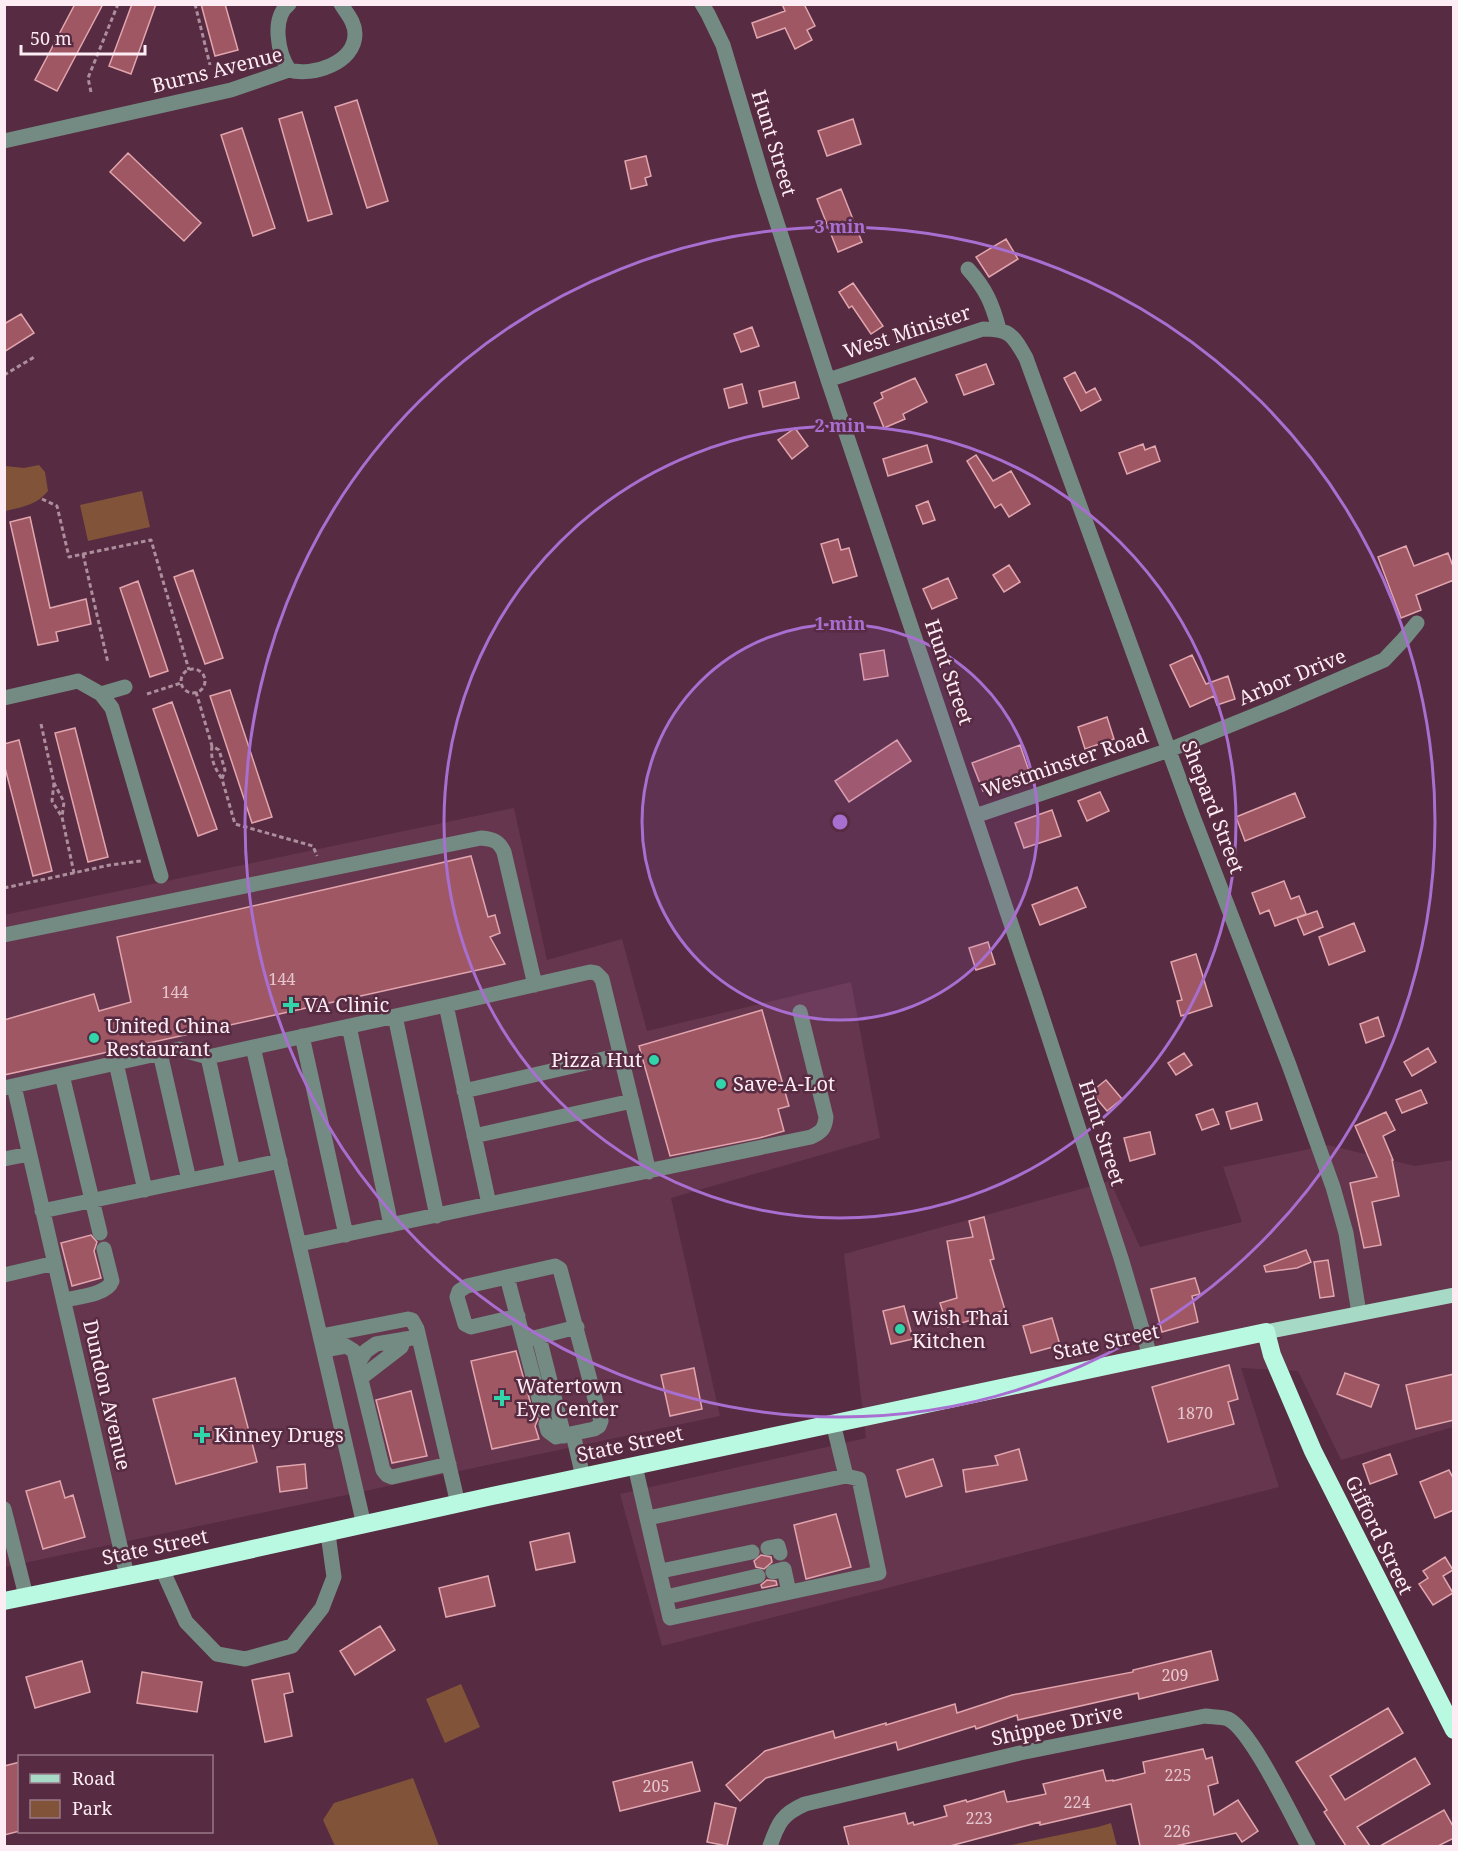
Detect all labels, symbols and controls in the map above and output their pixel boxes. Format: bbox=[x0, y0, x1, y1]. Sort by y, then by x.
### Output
scale bar bbox=[21, 18, 146, 56]
text: 50 m bbox=[30, 26, 72, 50]
street label: Burns Avenue bbox=[149, 40, 285, 99]
street label: Hunt Street bbox=[746, 87, 803, 199]
text: 3 min bbox=[815, 214, 865, 238]
street label: West Minister bbox=[840, 298, 974, 365]
text: 2 min bbox=[815, 413, 865, 437]
text: 1 min bbox=[815, 611, 865, 635]
street label: Hunt Street bbox=[919, 616, 980, 728]
street label: Arbor Drive bbox=[1234, 642, 1350, 711]
street label: Westminster Road bbox=[978, 721, 1152, 804]
street label: Shepard Street bbox=[1176, 736, 1251, 877]
centre of rings bbox=[830, 812, 850, 832]
house number: 144 bbox=[269, 968, 295, 990]
house number: 144 bbox=[162, 981, 188, 1003]
place label: VA Clinic bbox=[304, 991, 389, 1018]
marker: VA Clinic bbox=[282, 996, 300, 1014]
place label: United China Restaurant bbox=[106, 1012, 230, 1062]
marker: United China Restaurant bbox=[87, 1031, 101, 1045]
place label: Pizza Hut bbox=[551, 1046, 642, 1073]
marker: Pizza Hut bbox=[647, 1053, 661, 1067]
place label: Save-A-Lot bbox=[733, 1070, 835, 1097]
marker: Save-A-Lot bbox=[714, 1077, 728, 1091]
street label: Hunt Street bbox=[1073, 1077, 1132, 1189]
place label: Wish Thai Kitchen bbox=[912, 1304, 1009, 1354]
street label: Dundon Avenue bbox=[77, 1317, 138, 1473]
street label: State Street bbox=[1050, 1317, 1161, 1366]
marker: Wish Thai Kitchen bbox=[893, 1322, 907, 1336]
place label: Watertown Eye Center bbox=[516, 1372, 623, 1422]
marker: Watertown Eye Center bbox=[493, 1389, 511, 1407]
house number: 1870 bbox=[1177, 1402, 1213, 1424]
street label: State Street bbox=[574, 1419, 685, 1468]
place label: Kinney Drugs bbox=[214, 1421, 344, 1448]
marker: Kinney Drugs bbox=[195, 1428, 209, 1442]
street label: Gifford Street bbox=[1339, 1471, 1420, 1599]
street label: State Street bbox=[99, 1522, 210, 1571]
house number: 209 bbox=[1162, 1664, 1188, 1686]
street label: Shippee Drive bbox=[989, 1697, 1125, 1752]
legend bbox=[18, 1755, 213, 1833]
house number: 225 bbox=[1165, 1764, 1191, 1786]
text: Road bbox=[72, 1766, 115, 1790]
house number: 205 bbox=[643, 1775, 669, 1797]
house number: 224 bbox=[1064, 1791, 1090, 1813]
text: Park bbox=[72, 1796, 112, 1820]
house number: 223 bbox=[966, 1807, 992, 1829]
house number: 226 bbox=[1164, 1820, 1190, 1842]

